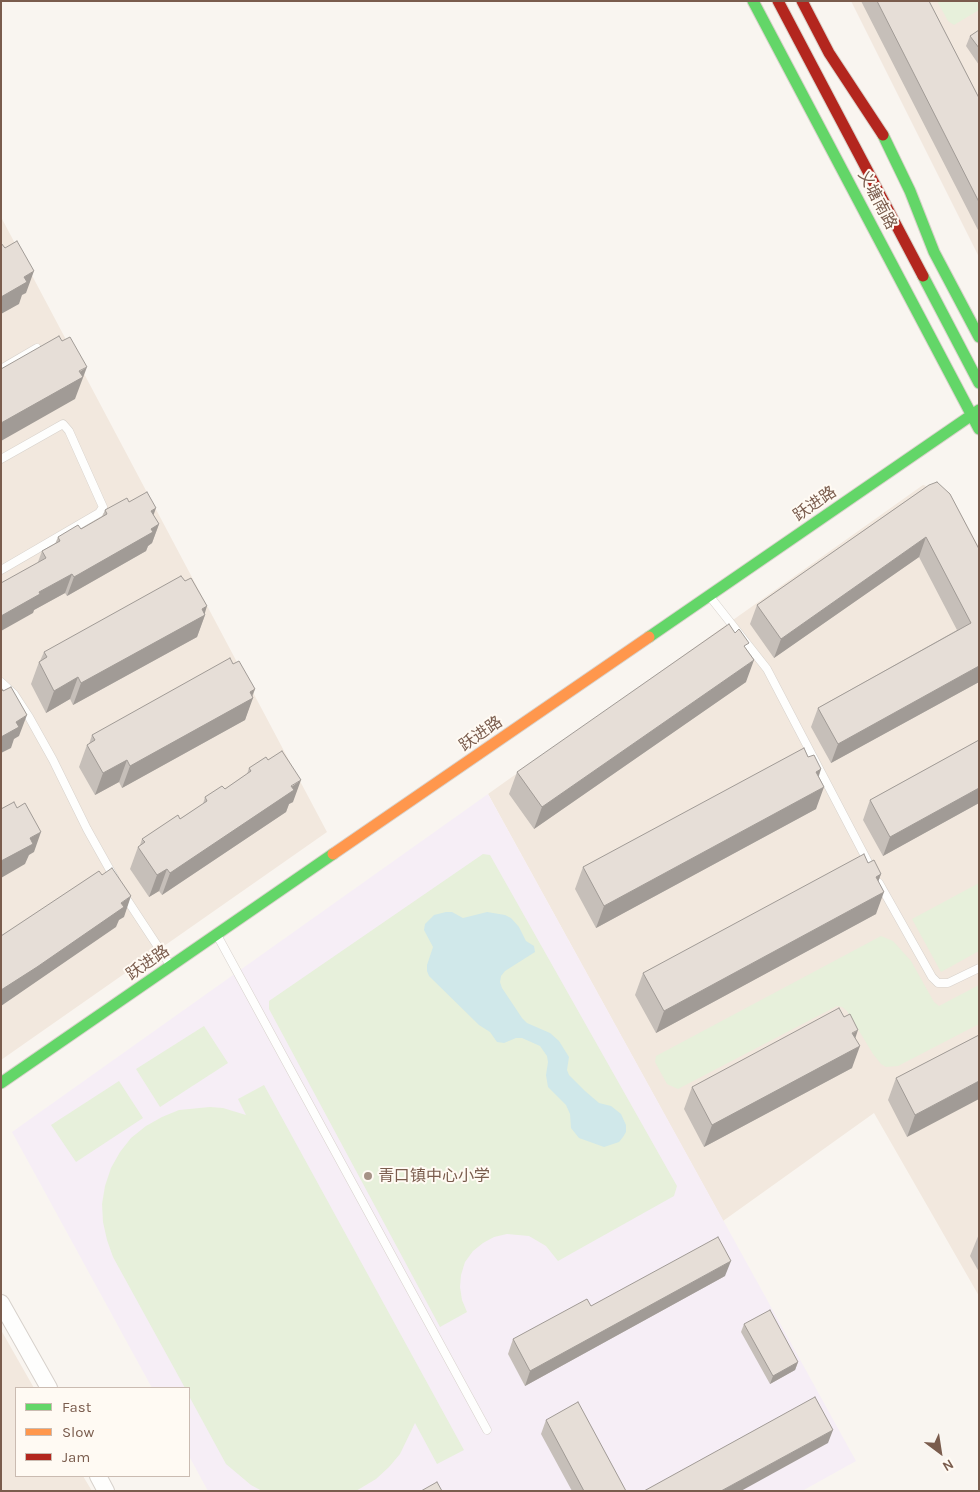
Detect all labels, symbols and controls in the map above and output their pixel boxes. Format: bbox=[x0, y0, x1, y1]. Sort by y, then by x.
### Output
street label: 义塘南路 bbox=[854, 167, 900, 233]
street label: 跃进路 bbox=[790, 482, 840, 526]
street label: 跃进路 bbox=[456, 712, 506, 756]
street label: 跃进路 bbox=[123, 941, 173, 985]
place label: 青口镇中心小学 bbox=[378, 1166, 490, 1186]
marker: 青口镇中心小学 bbox=[362, 1170, 374, 1182]
legend bbox=[15, 1387, 190, 1477]
text: Fast bbox=[62, 1398, 91, 1416]
text: Slow bbox=[62, 1423, 94, 1441]
north arrow bbox=[915, 1427, 965, 1477]
text: Jam bbox=[62, 1448, 90, 1466]
text: N bbox=[939, 1455, 957, 1475]

